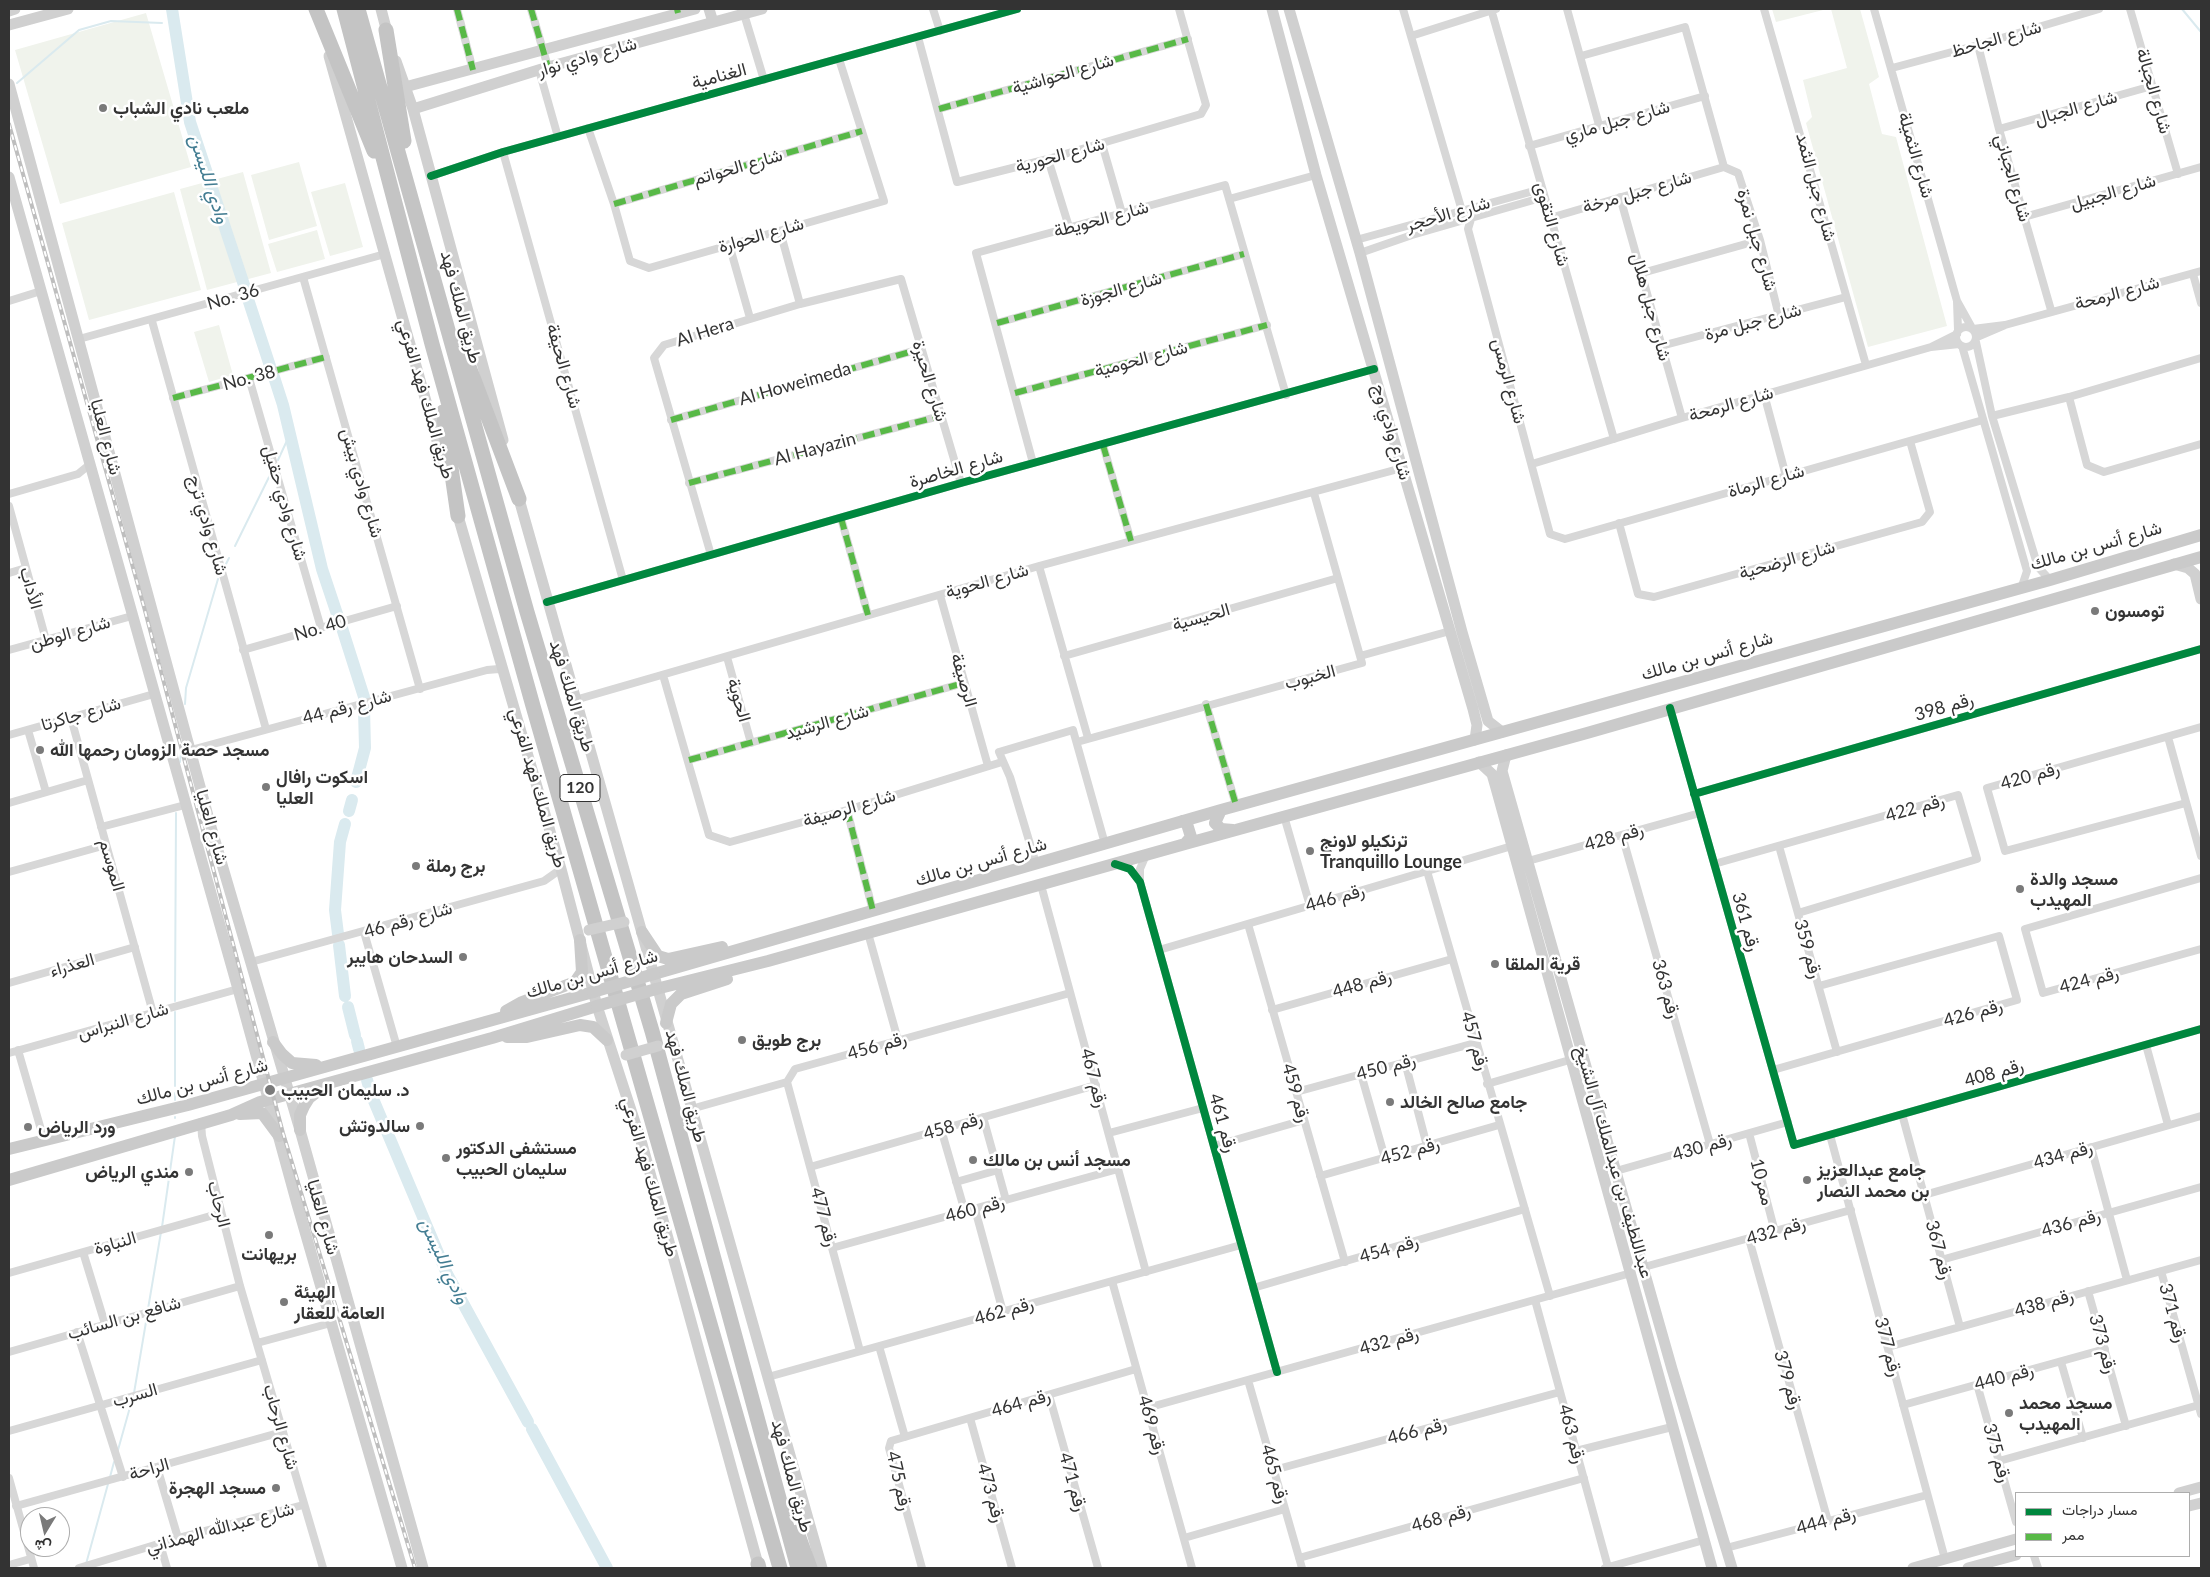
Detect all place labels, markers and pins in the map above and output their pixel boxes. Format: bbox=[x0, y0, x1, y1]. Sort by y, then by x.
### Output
place label: ملعب نادي الشباب bbox=[113, 97, 249, 119]
marker: ملعب نادي الشباب bbox=[97, 102, 109, 114]
place label: تومسون bbox=[2105, 600, 2164, 622]
marker: تومسون bbox=[2089, 605, 2101, 617]
place label: مسجد حصة الزومان رحمها الله bbox=[50, 739, 270, 761]
marker: مسجد حصة الزومان رحمها الله bbox=[34, 744, 46, 756]
place label: اسكوت رافال العليا bbox=[276, 766, 368, 809]
marker: اسكوت رافال العليا bbox=[260, 781, 272, 793]
place label: ترنكيلو لاونج Tranquillo Lounge bbox=[1320, 830, 1462, 872]
marker: ترنكيلو لاونج Tranquillo Lounge bbox=[1304, 845, 1316, 857]
place label: برج رملة bbox=[426, 855, 486, 877]
marker: برج رملة bbox=[410, 860, 422, 872]
place label: مسجد والدة المهيدب bbox=[2030, 868, 2118, 911]
marker: مسجد والدة المهيدب bbox=[2014, 883, 2026, 895]
place label: السدحان هايبر bbox=[347, 946, 453, 968]
marker: السدحان هايبر bbox=[457, 951, 469, 963]
place label: قرية الملقا bbox=[1505, 953, 1580, 975]
marker: قرية الملقا bbox=[1489, 958, 1501, 970]
place label: برج طويق bbox=[752, 1029, 821, 1051]
marker: برج طويق bbox=[736, 1034, 748, 1046]
place label: د. سليمان الحبيب bbox=[281, 1079, 409, 1101]
marker: د. سليمان الحبيب bbox=[263, 1083, 277, 1097]
place label: جامع صالح الخالد bbox=[1400, 1091, 1527, 1113]
marker: جامع صالح الخالد bbox=[1384, 1096, 1396, 1108]
place label: سالدوتش bbox=[339, 1115, 410, 1137]
place label: ورد الرياض bbox=[38, 1116, 116, 1138]
marker: سالدوتش bbox=[414, 1120, 426, 1132]
marker: ورد الرياض bbox=[22, 1121, 34, 1133]
place label: مستشفى الدكتور سليمان الحبيب bbox=[456, 1137, 577, 1180]
place label: مسجد أنس بن مالك bbox=[983, 1149, 1131, 1171]
marker: مستشفى الدكتور سليمان الحبيب bbox=[440, 1152, 452, 1164]
marker: مسجد أنس بن مالك bbox=[967, 1154, 979, 1166]
place label: جامع عبدالعزيز بن محمد النصار bbox=[1817, 1159, 1930, 1202]
place label: مندي الرياض bbox=[85, 1161, 179, 1183]
marker: مندي الرياض bbox=[183, 1166, 195, 1178]
marker: جامع عبدالعزيز بن محمد النصار bbox=[1801, 1174, 1813, 1186]
marker: بريهانت bbox=[263, 1229, 275, 1241]
place label: بريهانت bbox=[241, 1243, 297, 1265]
place label: الهيئة العامة للعقار bbox=[294, 1281, 385, 1324]
marker: الهيئة العامة للعقار bbox=[278, 1296, 290, 1308]
place label: مسجد محمد المهيدب bbox=[2019, 1392, 2112, 1435]
marker: مسجد محمد المهيدب bbox=[2003, 1407, 2015, 1419]
place label: مسجد الهجرة bbox=[169, 1477, 266, 1499]
marker: مسجد الهجرة bbox=[270, 1482, 282, 1494]

